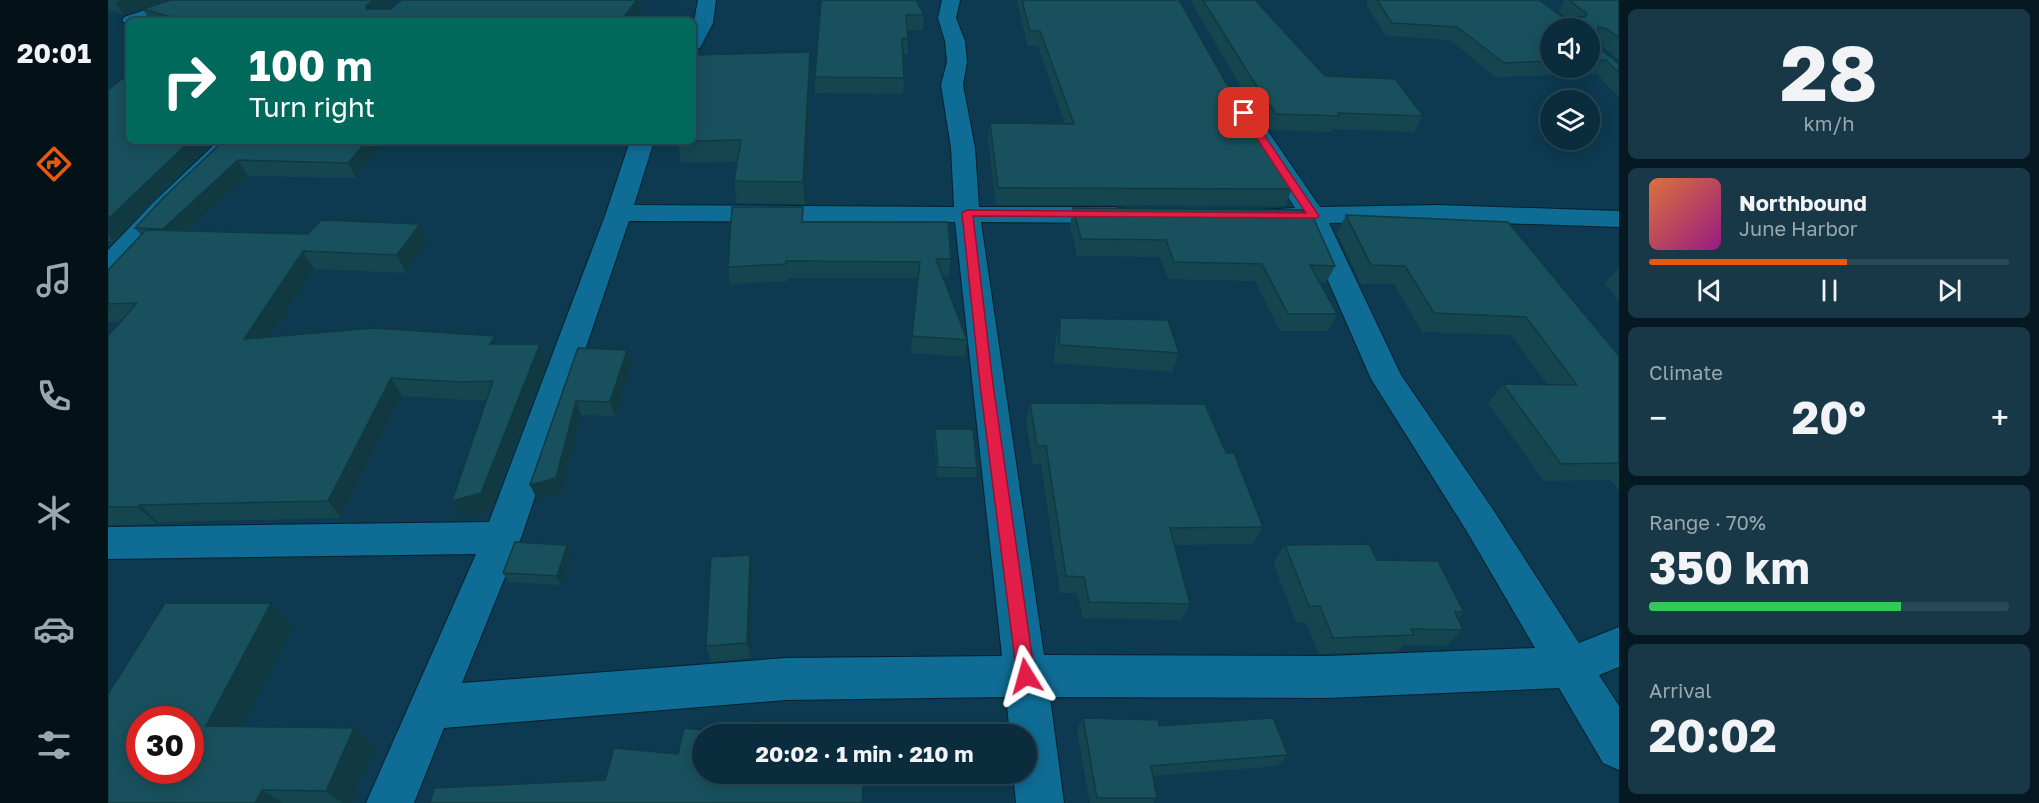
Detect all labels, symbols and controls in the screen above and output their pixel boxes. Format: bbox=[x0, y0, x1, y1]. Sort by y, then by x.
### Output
map controls bbox=[1540, 18, 1600, 150]
button: sound bbox=[1540, 18, 1600, 78]
text: 28 bbox=[1780, 25, 1878, 118]
text: 20:01 bbox=[17, 37, 91, 69]
text: 100 m bbox=[249, 40, 372, 90]
icon: right bbox=[150, 42, 228, 120]
pin bbox=[1218, 87, 1269, 138]
button: layers bbox=[1540, 90, 1600, 150]
text: Turn right bbox=[249, 91, 375, 123]
icon: arrive bbox=[1227, 96, 1260, 129]
text: km/h bbox=[1804, 111, 1854, 135]
icon: directions bbox=[33, 143, 75, 185]
text: Northbound bbox=[1739, 189, 1867, 216]
text: June Harbor bbox=[1739, 216, 1858, 240]
icon: music bbox=[33, 259, 75, 301]
icon: previous bbox=[1693, 274, 1726, 307]
icon: pause bbox=[1813, 274, 1846, 307]
icon: next bbox=[1933, 274, 1966, 307]
text: Climate bbox=[1649, 360, 1723, 384]
icon: phone bbox=[33, 375, 75, 417]
text: 20° bbox=[1792, 390, 1866, 444]
text: − bbox=[1649, 398, 1667, 437]
text: + bbox=[1991, 398, 2009, 437]
icon: climate bbox=[33, 492, 75, 534]
text: Range · 70% bbox=[1649, 510, 1766, 534]
text: 350 km bbox=[1649, 540, 1810, 594]
icon: car bbox=[33, 608, 75, 650]
position arrow bbox=[994, 644, 1058, 708]
text: Arrival bbox=[1649, 678, 1712, 702]
speed limit sign: 30 bbox=[126, 706, 204, 784]
text: 20:02 bbox=[1649, 708, 1777, 762]
icon: filters bbox=[33, 724, 75, 766]
text: 20:02 · 1 min · 210 m bbox=[756, 740, 973, 767]

